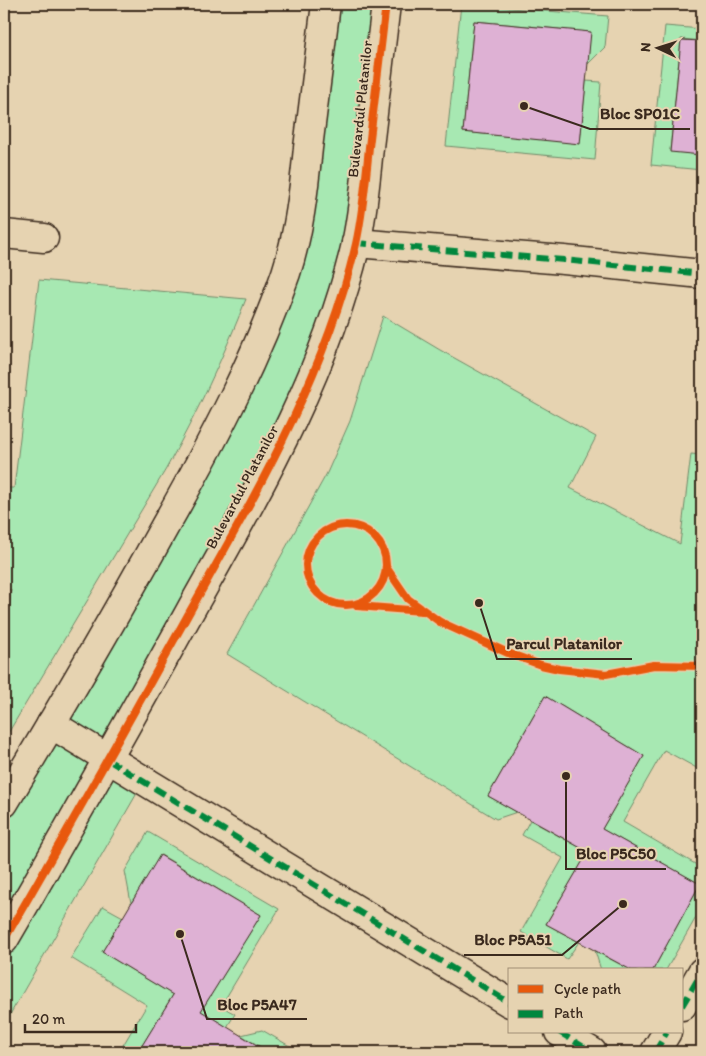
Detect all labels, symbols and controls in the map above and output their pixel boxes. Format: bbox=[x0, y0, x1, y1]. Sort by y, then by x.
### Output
north arrow bbox=[634, 22, 684, 72]
street label: Bulevardul Platanilor bbox=[344, 40, 376, 178]
text: N bbox=[637, 42, 654, 52]
callout: Bloc SP01C bbox=[590, 98, 690, 129]
text: Bloc SP01C bbox=[600, 104, 681, 123]
street label: Bulevardul Platanilor bbox=[202, 422, 282, 552]
callout: Parcul Platanilor bbox=[497, 628, 632, 659]
text: Parcul Platanilor bbox=[506, 634, 623, 653]
callout: Bloc P5C50 bbox=[566, 838, 666, 869]
text: Bloc P5C50 bbox=[576, 844, 656, 863]
callout: Bloc P5A51 bbox=[464, 924, 562, 955]
text: Bloc P5A51 bbox=[474, 930, 552, 949]
legend bbox=[508, 968, 684, 1034]
text: Cycle path bbox=[554, 980, 621, 998]
callout: Bloc P5A47 bbox=[207, 988, 307, 1019]
text: Bloc P5A47 bbox=[217, 995, 297, 1014]
scale bar bbox=[25, 1001, 136, 1033]
text: Path bbox=[554, 1004, 583, 1022]
text: 20 m bbox=[32, 1010, 66, 1028]

